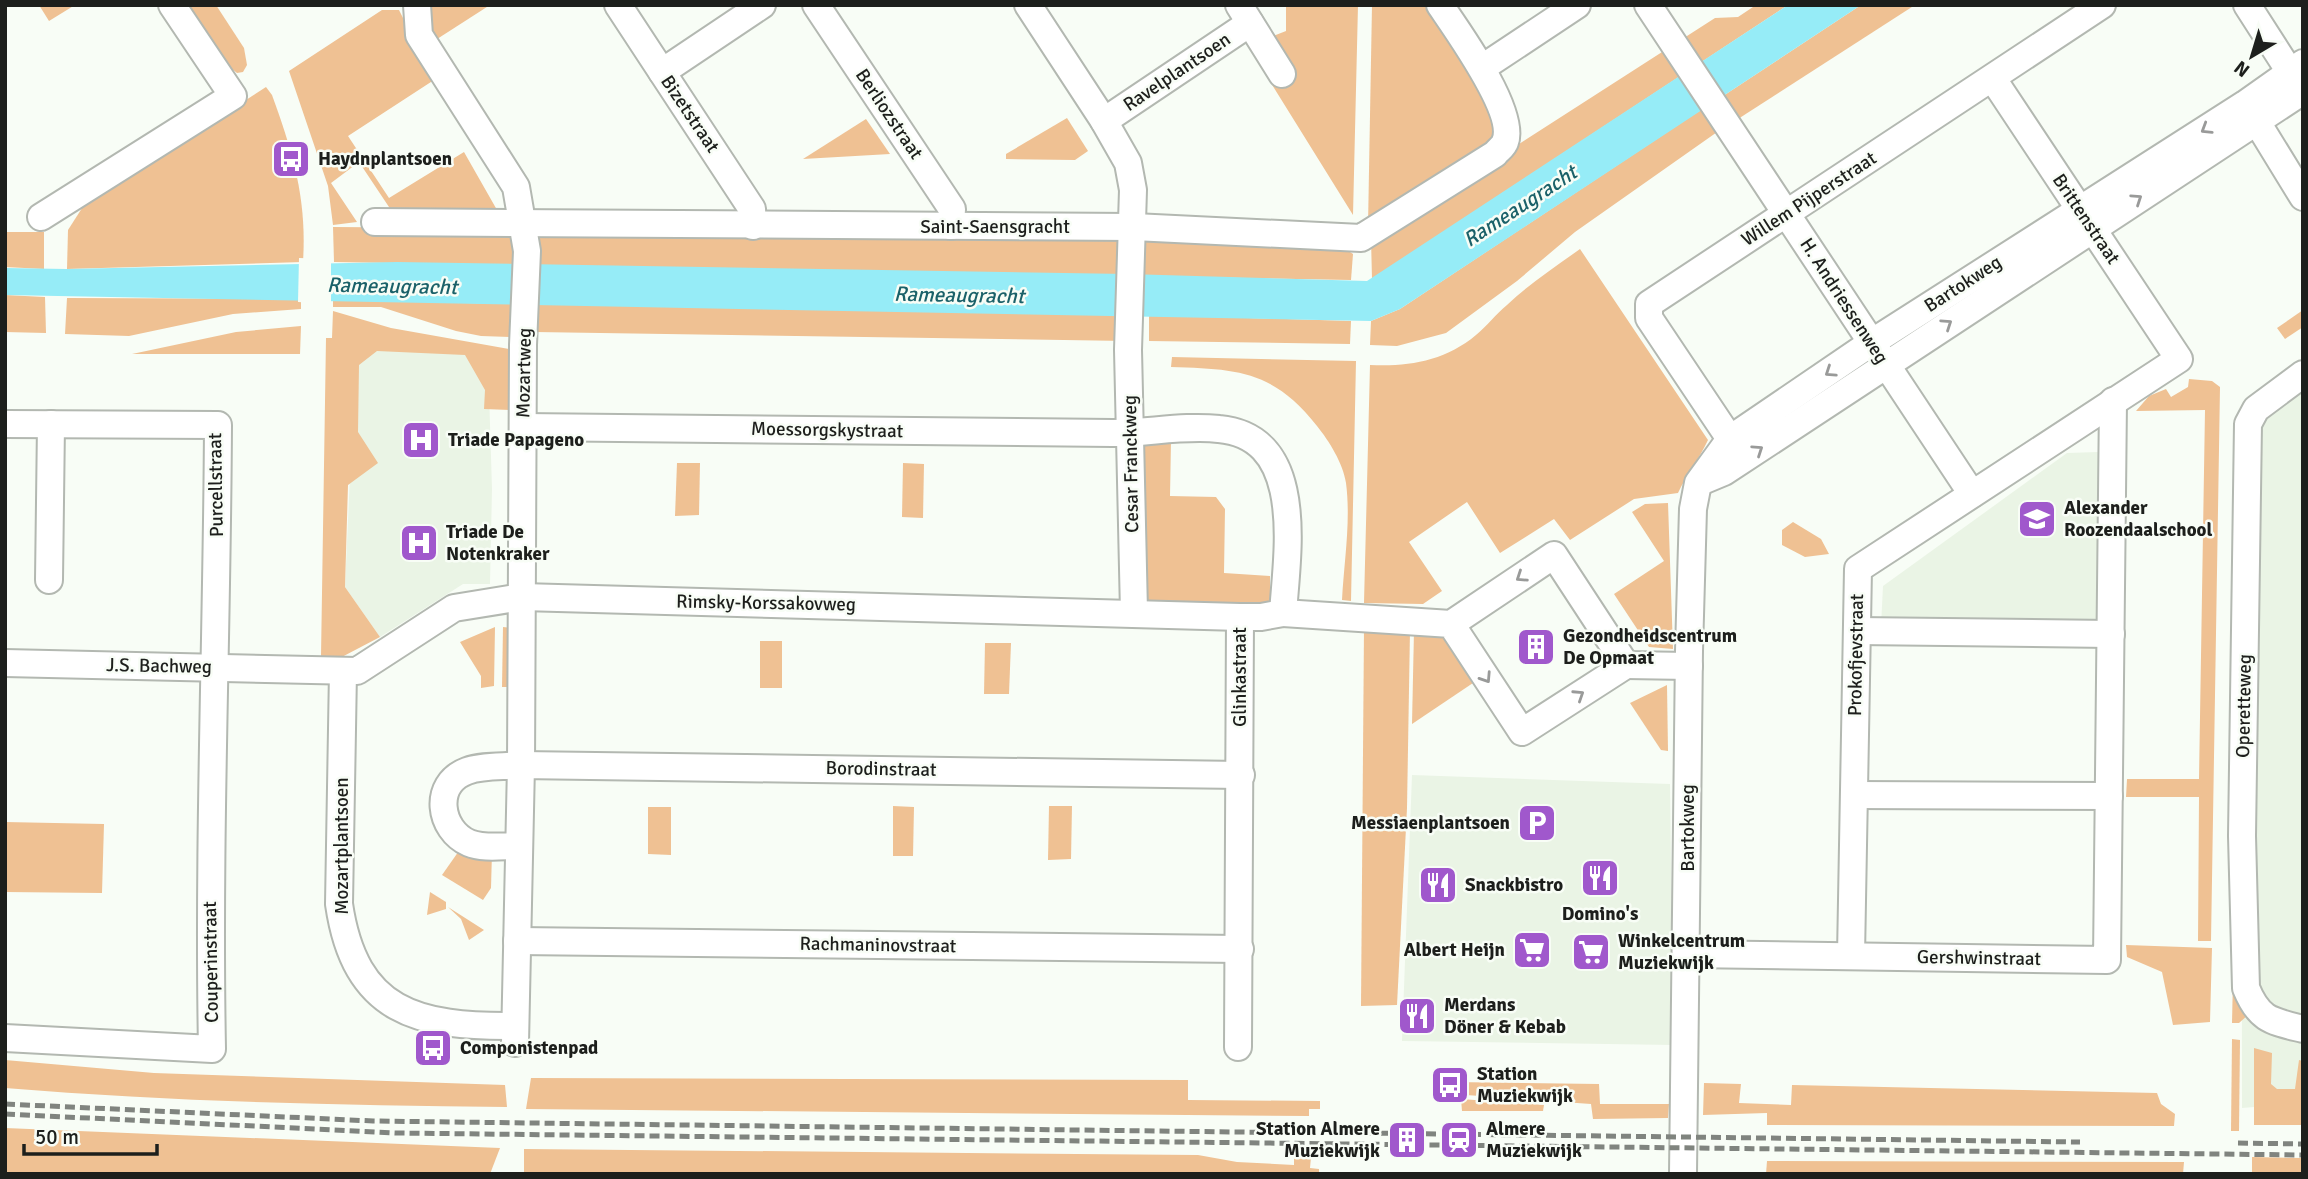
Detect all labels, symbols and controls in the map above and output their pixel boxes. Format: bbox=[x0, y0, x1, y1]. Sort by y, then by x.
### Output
north arrow bbox=[2217, 21, 2287, 91]
street label: Ravelplantsoen bbox=[1119, 27, 1235, 117]
text: N bbox=[2230, 55, 2255, 82]
street label: Berliozstraat bbox=[850, 64, 928, 164]
street label: Bizetstraat bbox=[655, 71, 725, 158]
one-way arrow bbox=[2201, 120, 2214, 133]
bus stop icon: Haydnplantsoen bbox=[270, 138, 312, 180]
street label: Willem Pijperstraat bbox=[1737, 146, 1881, 252]
place label: Haydnplantsoen bbox=[318, 147, 452, 171]
water label: Rameaugracht bbox=[1458, 158, 1584, 252]
street label: Brittenstraat bbox=[2047, 169, 2125, 269]
one-way arrow bbox=[2129, 195, 2142, 207]
street label: Saint-Saensgracht bbox=[920, 215, 1070, 239]
street label: H. Andriessenweg bbox=[1794, 234, 1894, 368]
street label: Bartokweg bbox=[1920, 250, 2006, 318]
water label: Rameaugracht bbox=[327, 272, 460, 300]
water label: Rameaugracht bbox=[894, 281, 1027, 309]
one-way arrow bbox=[1940, 320, 1953, 333]
street label: Mozartweg bbox=[511, 328, 537, 418]
one-way arrow bbox=[1824, 364, 1837, 377]
street label: Cesar Franckweg bbox=[1118, 395, 1144, 533]
street label: Moessorgskystraat bbox=[751, 417, 904, 443]
hospital icon: Triade Papageno bbox=[400, 419, 442, 461]
place label: Triade Papageno bbox=[448, 428, 584, 452]
street label: Purcellstraat bbox=[203, 432, 229, 537]
one-way arrow bbox=[1750, 445, 1763, 458]
place label: Alexander Roozendaalschool bbox=[2064, 496, 2213, 542]
school or university icon: Alexander Roozendaalschool bbox=[2016, 498, 2058, 540]
place label: Triade De Notenkraker bbox=[446, 520, 550, 566]
hospital icon: Triade De Notenkraker bbox=[398, 522, 440, 564]
one-way arrow bbox=[1515, 569, 1528, 582]
street label: Rimsky-Korssakovweg bbox=[676, 589, 856, 617]
street label: Prokofjevstraat bbox=[1843, 593, 1869, 716]
place label: Gezondheidscentrum De Opmaat bbox=[1563, 624, 1737, 670]
building icon: Gezondheidscentrum De Opmaat bbox=[1515, 626, 1557, 668]
street label: Glinkastraat bbox=[1228, 627, 1252, 727]
street label: J.S. Bachweg bbox=[106, 653, 212, 679]
street label: Operetteweg bbox=[2231, 654, 2257, 758]
one-way arrow bbox=[1478, 671, 1491, 684]
one-way arrow bbox=[1571, 691, 1584, 704]
street label: Borodinstraat bbox=[825, 756, 937, 782]
street label: Mozartplantsoen bbox=[330, 777, 354, 915]
street label: Bartokweg bbox=[1676, 784, 1700, 872]
parking icon: Messiaenplantsoen bbox=[1516, 802, 1558, 844]
place label: Messiaenplantsoen bbox=[1351, 811, 1510, 835]
restaurant icon: Domino's bbox=[1579, 857, 1621, 899]
restaurant icon: Snackbistro bbox=[1417, 864, 1459, 906]
place label: Snackbistro bbox=[1465, 873, 1563, 897]
street label: Couperinstraat bbox=[198, 901, 224, 1023]
place label: Domino's bbox=[1562, 902, 1638, 926]
supermarket icon: Albert Heijn bbox=[1511, 929, 1553, 971]
place label: Winkelcentrum Muziekwijk bbox=[1618, 929, 1745, 975]
supermarket icon: Winkelcentrum Muziekwijk bbox=[1570, 931, 1612, 973]
street label: Rachmaninovstraat bbox=[799, 932, 957, 958]
place label: Albert Heijn bbox=[1404, 938, 1505, 962]
street label: Gershwinstraat bbox=[1917, 945, 2042, 971]
place label: Merdans Döner & Kebab bbox=[1444, 993, 1566, 1039]
restaurant icon: Merdans Döner & Kebab bbox=[1396, 995, 1438, 1037]
bus stop icon: Componistenpad bbox=[412, 1027, 454, 1069]
place label: Componistenpad bbox=[460, 1036, 598, 1060]
place label: Station Muziekwijk bbox=[1477, 1062, 1573, 1108]
bus stop icon: Station Muziekwijk bbox=[1429, 1064, 1471, 1106]
scale bar bbox=[24, 1112, 158, 1156]
place label: Station Almere Muziekwijk bbox=[1256, 1117, 1380, 1163]
place label: Almere Muziekwijk bbox=[1486, 1117, 1582, 1163]
building icon: Station Almere Muziekwijk bbox=[1386, 1119, 1428, 1161]
station icon: Almere Muziekwijk bbox=[1438, 1119, 1480, 1161]
text: 50 m bbox=[35, 1124, 79, 1150]

